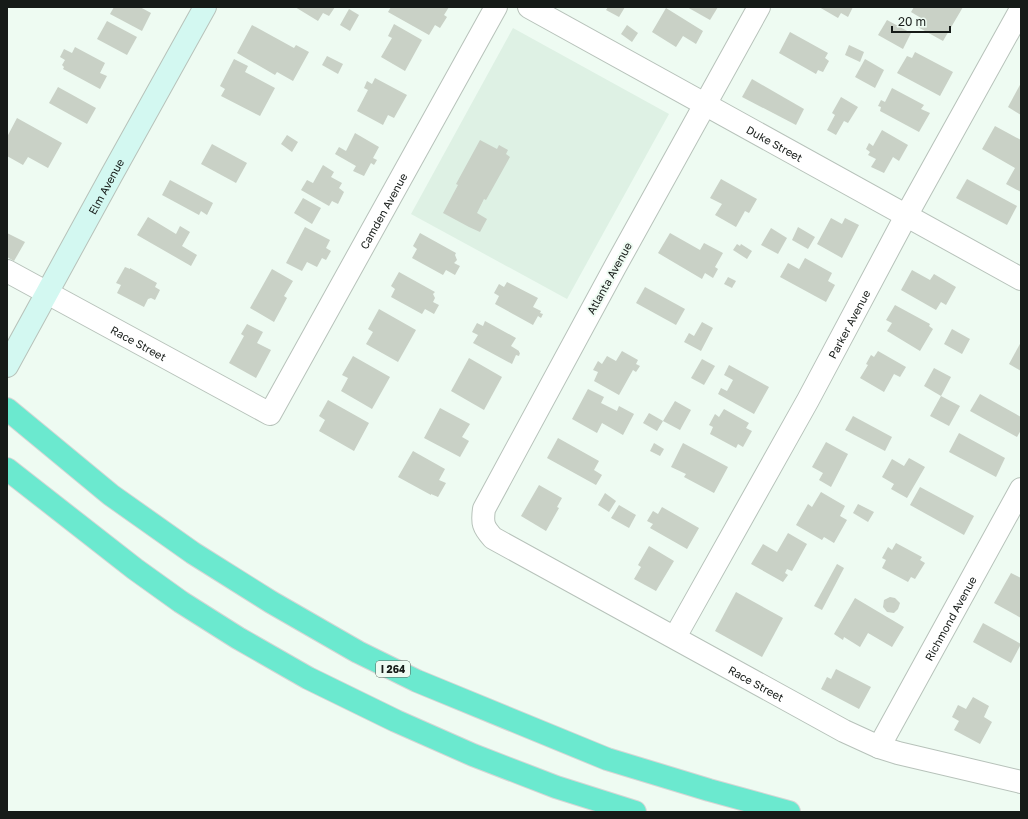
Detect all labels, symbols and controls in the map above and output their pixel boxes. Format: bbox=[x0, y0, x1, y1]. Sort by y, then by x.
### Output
scale bar bbox=[892, 8, 950, 34]
text: 20 m bbox=[898, 14, 926, 29]
street label: Duke Street bbox=[745, 122, 805, 164]
street label: Elm Avenue bbox=[85, 156, 126, 216]
street label: Camden Avenue bbox=[357, 170, 409, 251]
street label: Atlanta Avenue bbox=[584, 240, 634, 316]
street label: Parker Avenue bbox=[825, 287, 872, 360]
street label: Race Street bbox=[109, 322, 169, 363]
street label: Richmond Avenue bbox=[921, 574, 978, 663]
road number: I 264 bbox=[376, 661, 410, 677]
street label: Race Street bbox=[726, 662, 786, 703]

